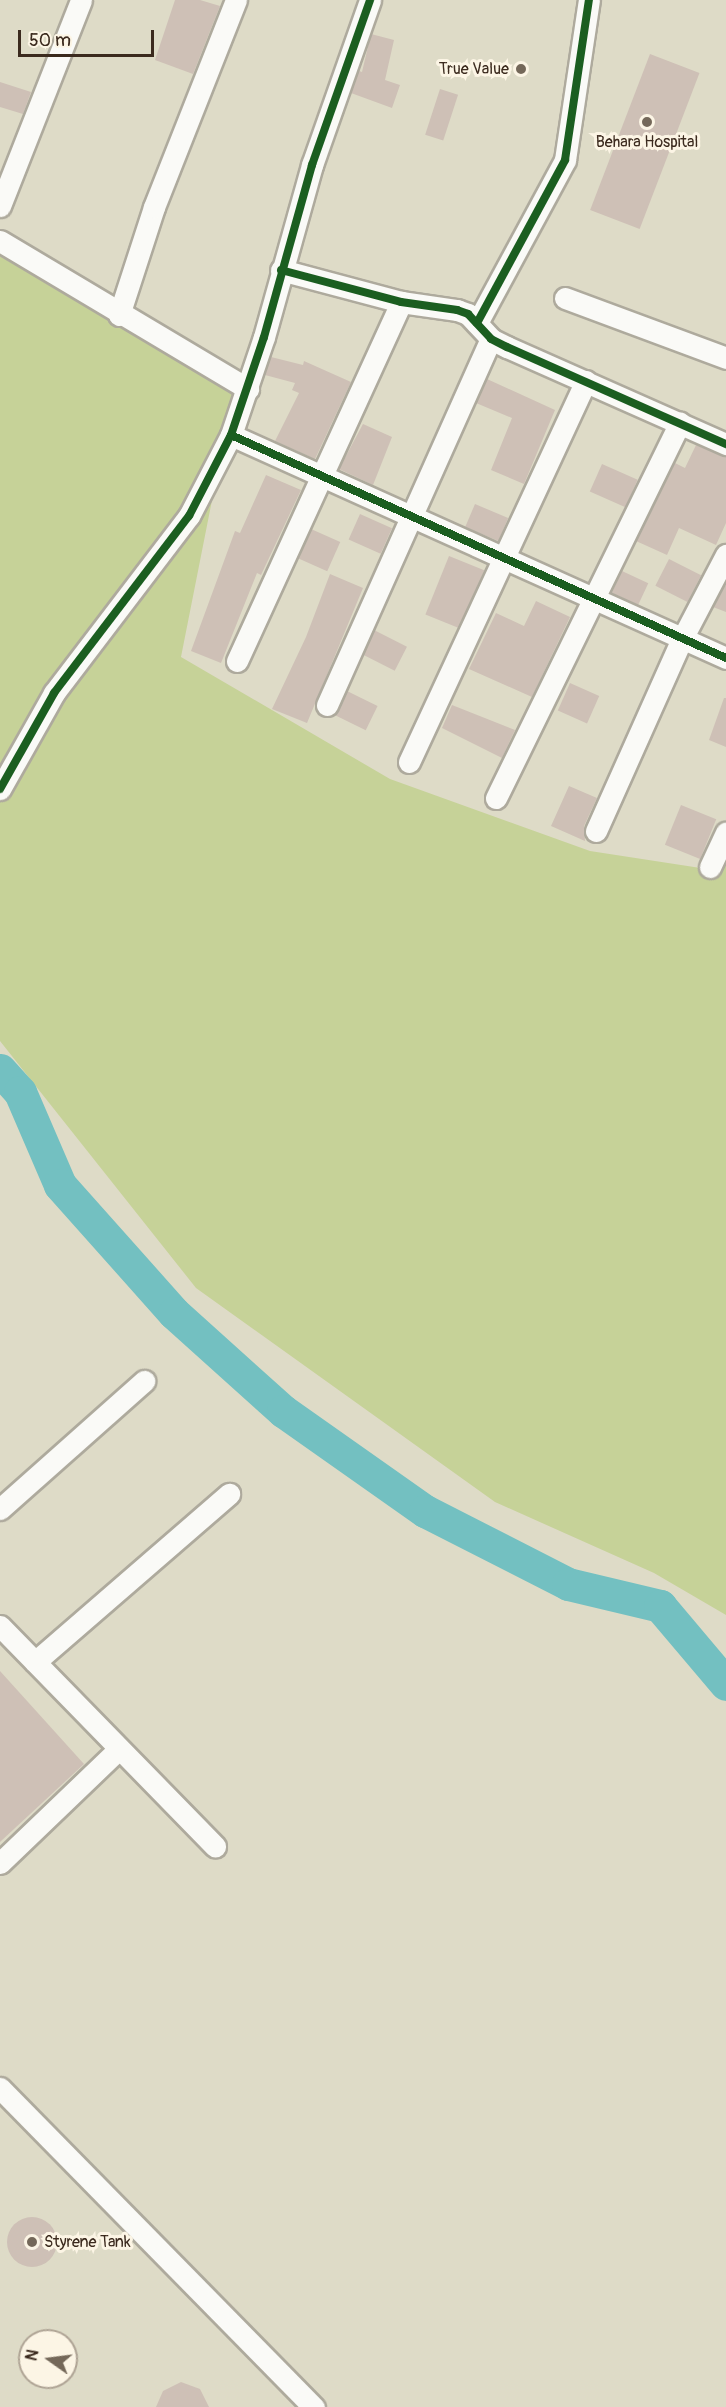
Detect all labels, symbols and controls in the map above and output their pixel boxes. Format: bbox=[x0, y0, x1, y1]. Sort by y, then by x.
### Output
scale bar bbox=[21, 18, 158, 56]
text: 50 m bbox=[29, 29, 71, 52]
place label: True Value bbox=[439, 59, 509, 79]
marker: True Value bbox=[514, 62, 528, 76]
marker: Behara Hospital bbox=[638, 113, 656, 131]
place label: Behara Hospital bbox=[596, 132, 698, 152]
place label: Styrene Tank bbox=[44, 2232, 131, 2252]
marker: Styrene Tank bbox=[25, 2235, 39, 2249]
north arrow bbox=[18, 2329, 78, 2389]
text: N bbox=[21, 2347, 43, 2363]

